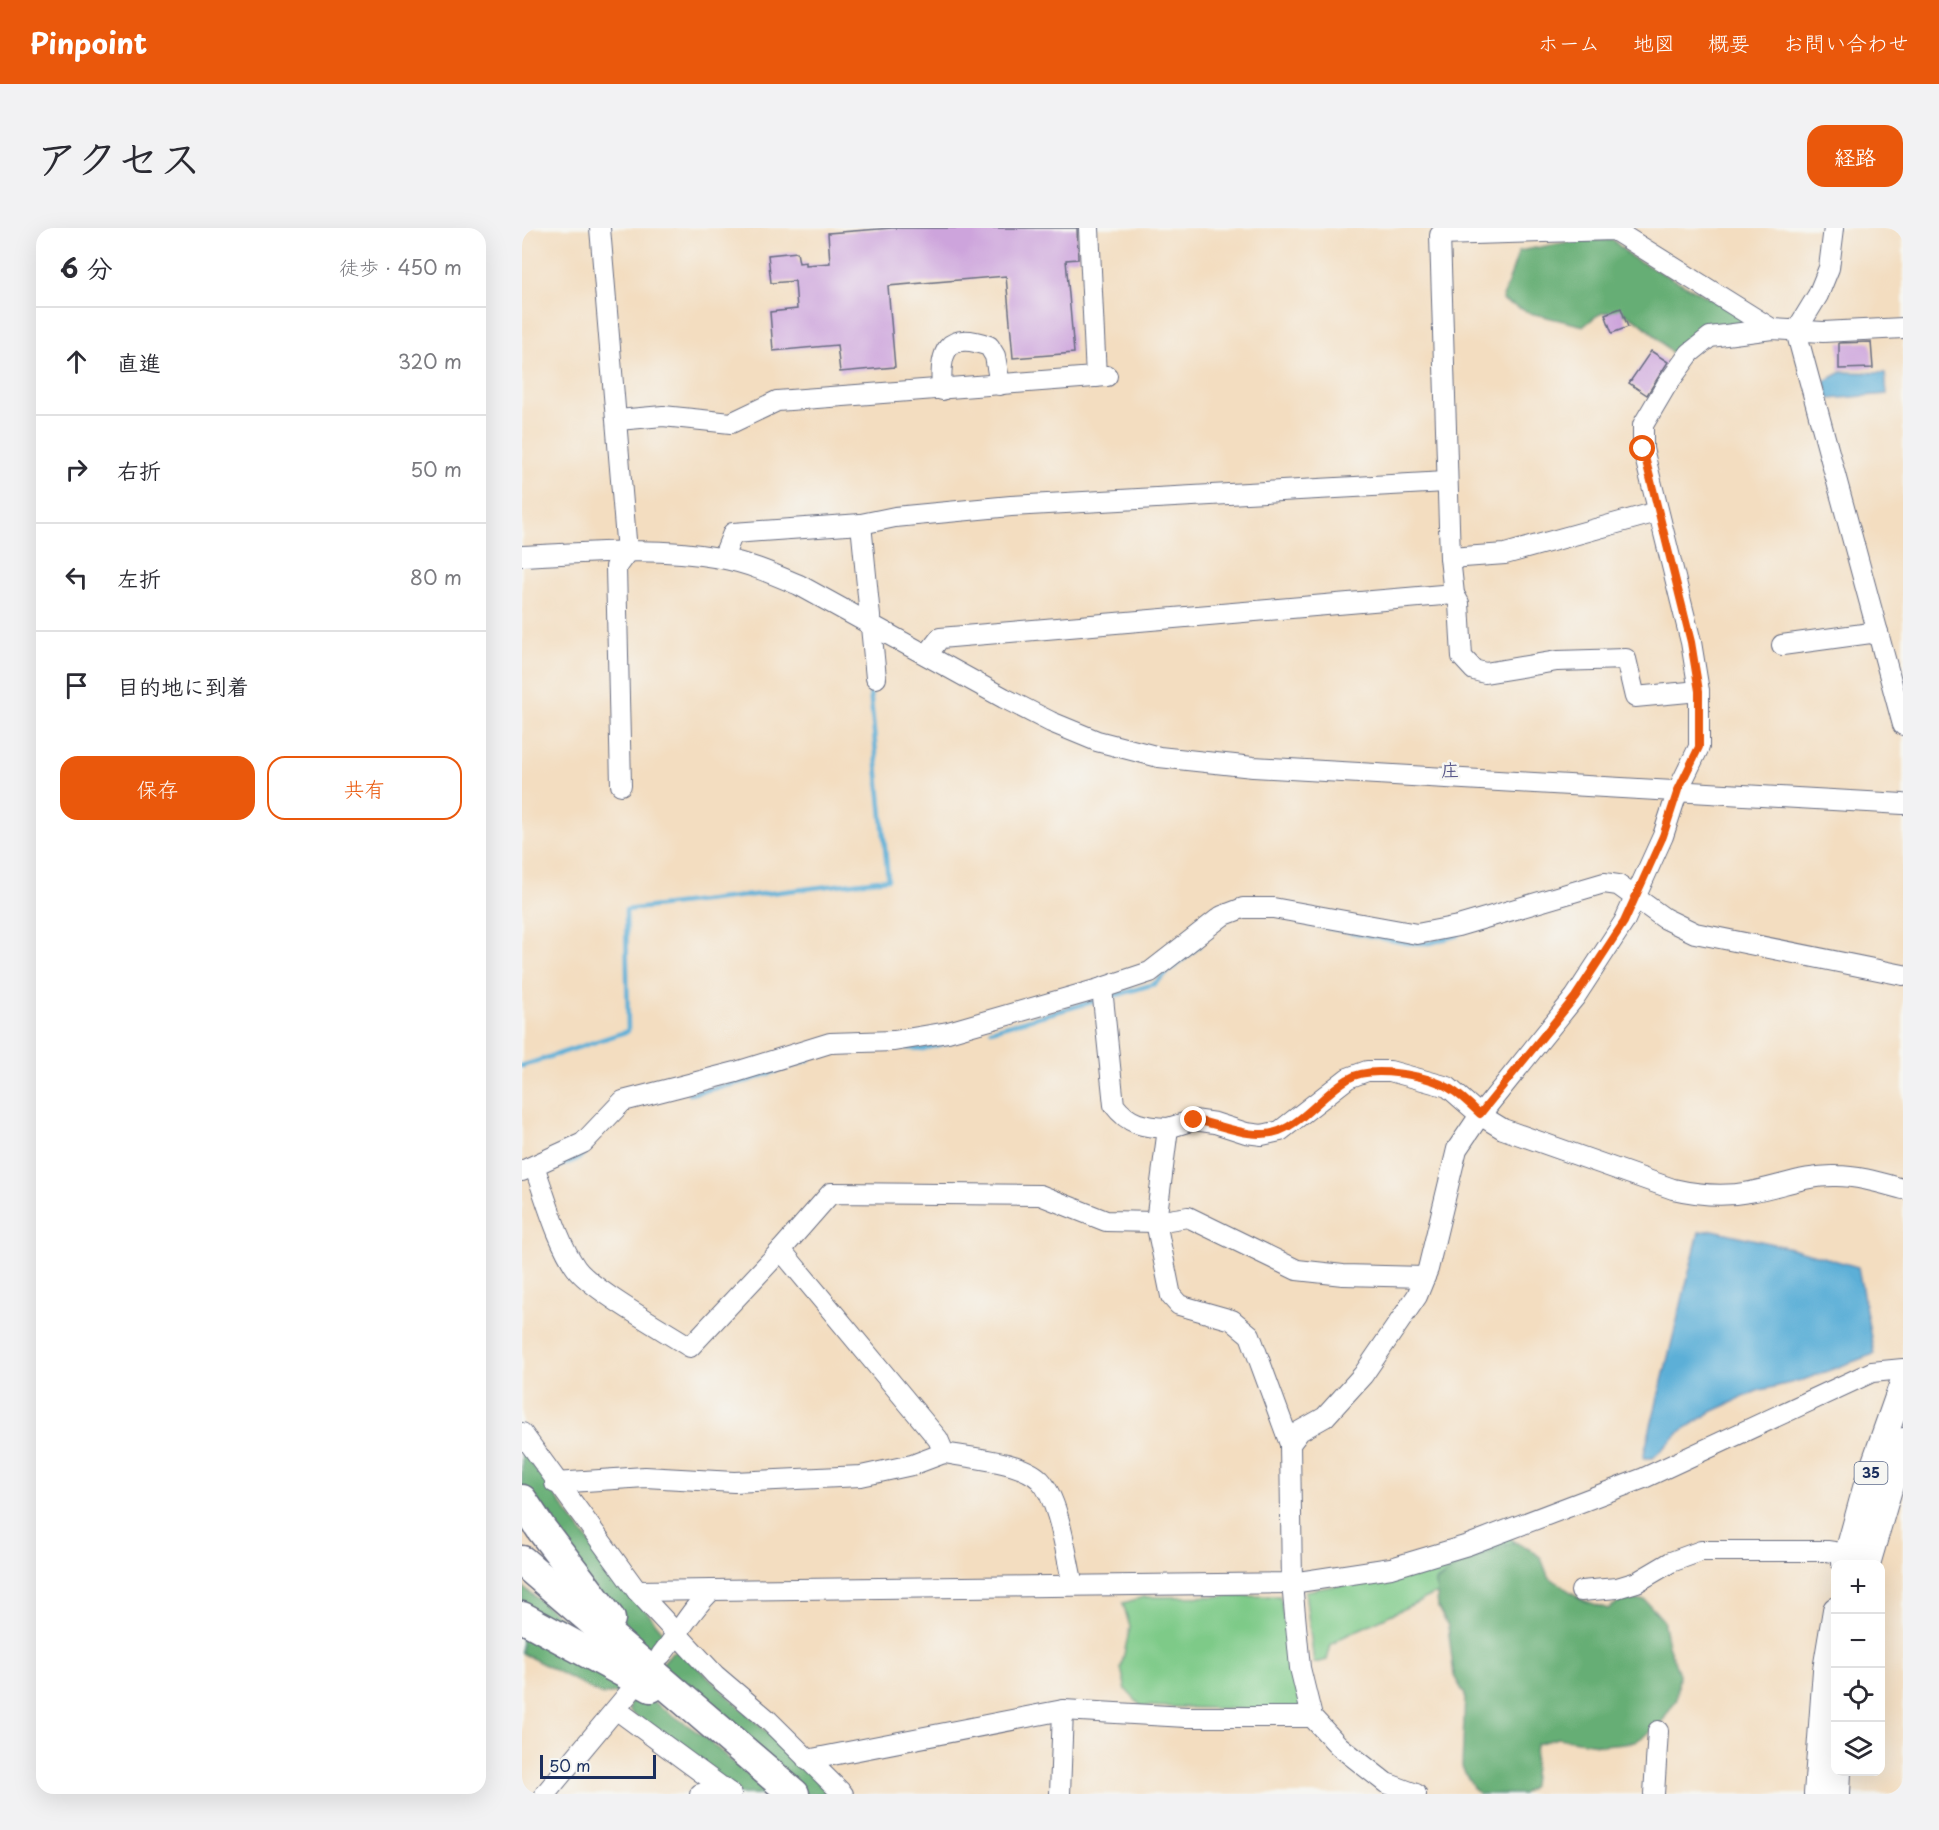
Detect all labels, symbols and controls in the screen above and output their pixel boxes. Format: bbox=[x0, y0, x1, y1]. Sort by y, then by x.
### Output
text: Pinpoint bbox=[30, 21, 147, 64]
text: ホーム bbox=[1538, 26, 1600, 58]
text: 地図 bbox=[1633, 26, 1675, 58]
text: 概要 bbox=[1708, 26, 1750, 58]
text: お問い合わせ bbox=[1783, 26, 1909, 58]
text: アクセス bbox=[36, 125, 201, 188]
button: 経路 bbox=[1807, 125, 1903, 187]
text: 6 分 bbox=[60, 248, 113, 287]
text: 徒歩 · 450 m bbox=[339, 252, 462, 282]
icon: ahead bbox=[60, 345, 93, 378]
text: 直進 bbox=[117, 345, 161, 378]
text: 320 m bbox=[398, 346, 462, 376]
route start bbox=[1629, 435, 1655, 461]
icon: right bbox=[60, 453, 93, 486]
text: 右折 bbox=[117, 453, 161, 486]
text: 50 m bbox=[410, 454, 462, 484]
icon: left bbox=[60, 561, 93, 594]
text: 左折 bbox=[117, 561, 161, 594]
text: 80 m bbox=[410, 562, 462, 592]
icon: arrive bbox=[60, 669, 93, 702]
text: 目的地に到着 bbox=[117, 669, 249, 702]
button: 保存 bbox=[60, 756, 255, 820]
button: 共有 bbox=[267, 756, 462, 820]
district label: 庄 bbox=[1441, 756, 1459, 783]
route end bbox=[1180, 1106, 1206, 1132]
road number: 35 bbox=[1854, 1462, 1888, 1484]
map controls bbox=[1831, 1560, 1885, 1776]
button: + bbox=[1831, 1560, 1885, 1614]
button: − bbox=[1831, 1614, 1885, 1668]
button: locate bbox=[1831, 1668, 1885, 1722]
button: layers bbox=[1831, 1722, 1885, 1776]
scale bar bbox=[540, 1752, 656, 1780]
text: 50 m bbox=[549, 1753, 590, 1777]

